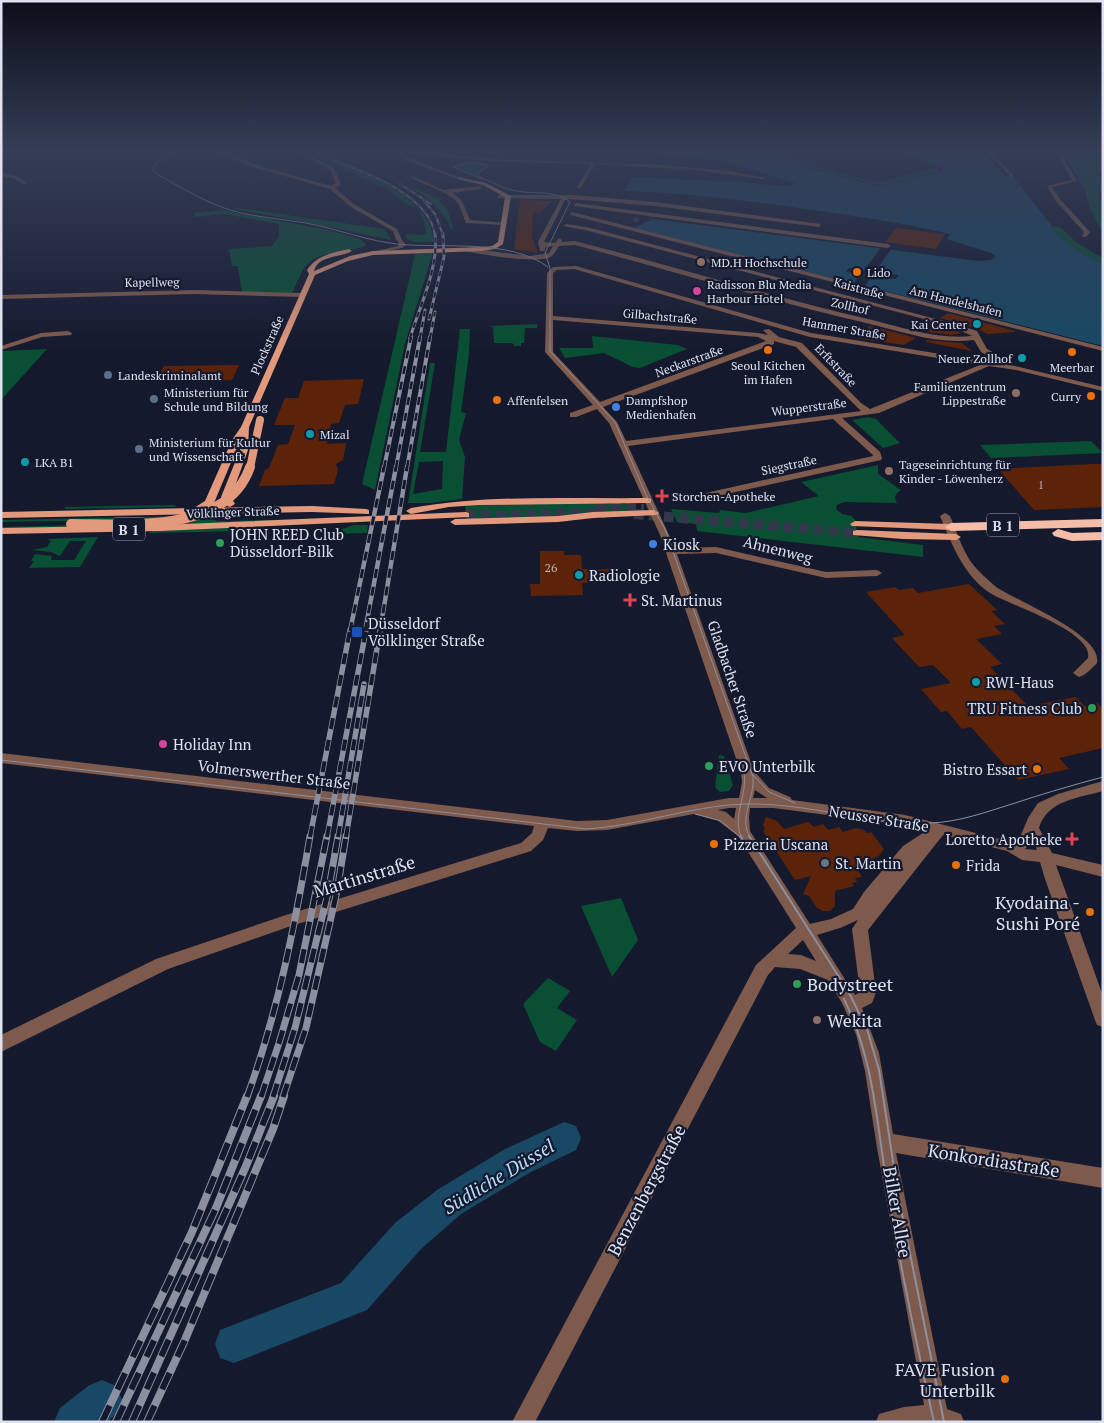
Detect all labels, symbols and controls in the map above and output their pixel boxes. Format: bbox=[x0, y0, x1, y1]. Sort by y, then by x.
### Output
place label: MD.H Hochschule bbox=[711, 255, 807, 270]
marker: MD.H Hochschule bbox=[695, 256, 707, 268]
place label: Lido bbox=[867, 265, 891, 280]
marker: Lido bbox=[851, 266, 863, 278]
street label: Kapellweg bbox=[124, 274, 180, 290]
street label: Kaistraße bbox=[832, 274, 886, 302]
place label: Radisson Blu Media Harbour Hotel bbox=[707, 277, 812, 306]
street label: Am Handelshafen bbox=[908, 282, 1004, 320]
marker: Radisson Blu Media Harbour Hotel bbox=[691, 285, 703, 297]
street label: Zollhof bbox=[829, 294, 871, 318]
street label: Gilbachstraße bbox=[622, 305, 698, 327]
street label: Plockstraße bbox=[247, 313, 287, 377]
street label: Hammer Straße bbox=[801, 313, 887, 343]
place label: Kai Center bbox=[911, 317, 967, 332]
marker: Kai Center bbox=[971, 318, 983, 330]
street label: Erftstraße bbox=[812, 340, 860, 390]
street label: Neckarstraße bbox=[653, 342, 725, 380]
marker: Seoul Kitchen im Hafen bbox=[762, 344, 774, 356]
marker: Meerbar bbox=[1066, 346, 1078, 358]
place label: Neuer Zollhof bbox=[938, 351, 1013, 366]
marker: Neuer Zollhof bbox=[1016, 352, 1028, 364]
place label: Seoul Kitchen im Hafen bbox=[731, 358, 805, 387]
place label: Meerbar bbox=[1050, 360, 1095, 375]
place label: Landeskriminalamt bbox=[118, 368, 222, 383]
marker: Landeskriminalamt bbox=[102, 369, 114, 381]
place label: Familienzentrum Lippestraße bbox=[914, 379, 1007, 408]
place label: Ministerium für Schule und Bildung bbox=[164, 385, 268, 414]
marker: Familienzentrum Lippestraße bbox=[1010, 387, 1022, 399]
place label: Curry bbox=[1051, 389, 1082, 404]
marker: Curry bbox=[1085, 390, 1097, 402]
marker: Ministerium für Schule und Bildung bbox=[148, 393, 160, 405]
place label: Affenfelsen bbox=[507, 393, 568, 408]
place label: Dampfshop Medienhafen bbox=[626, 393, 696, 422]
marker: Affenfelsen bbox=[491, 394, 503, 406]
street label: Wupperstraße bbox=[771, 395, 847, 419]
marker: Dampfshop Medienhafen bbox=[610, 401, 622, 413]
place label: Mizal bbox=[320, 427, 350, 442]
marker: Mizal bbox=[304, 428, 316, 440]
place label: Ministerium für Kultur und Wissenschaft bbox=[149, 435, 271, 464]
marker: Ministerium für Kultur und Wissenschaft bbox=[133, 443, 145, 455]
street label: Siegstraße bbox=[760, 452, 818, 478]
place label: LKA B1 bbox=[35, 455, 74, 470]
marker: LKA B1 bbox=[19, 456, 31, 468]
place label: Tageseinrichtung für Kinder - Löwenherz bbox=[899, 457, 1011, 486]
marker: Tageseinrichtung für Kinder - Löwenherz bbox=[883, 465, 895, 477]
house number: 1 bbox=[1038, 478, 1044, 492]
place label: Storchen-Apotheke bbox=[672, 489, 776, 504]
marker: Storchen-Apotheke bbox=[656, 490, 668, 502]
street label: Völklinger Straße bbox=[186, 503, 280, 521]
road number: B 1 bbox=[987, 514, 1019, 536]
road number: B 1 bbox=[113, 518, 145, 540]
place label: JOHN REED Club Düsseldorf-Bilk bbox=[230, 524, 344, 561]
street label: Ahnenweg bbox=[741, 531, 816, 568]
place label: Kiosk bbox=[663, 534, 700, 554]
marker: JOHN REED Club Düsseldorf-Bilk bbox=[214, 537, 226, 549]
marker: Kiosk bbox=[647, 538, 659, 550]
house number: 26 bbox=[545, 560, 558, 575]
place label: Radiologie bbox=[589, 565, 660, 585]
marker: Radiologie bbox=[573, 569, 585, 581]
place label: St. Martinus bbox=[641, 590, 722, 610]
marker: St. Martinus bbox=[623, 593, 637, 607]
place label: Düsseldorf Völklinger Straße bbox=[368, 613, 485, 650]
street label: Gladbacher Straße bbox=[703, 617, 763, 741]
marker: Düsseldorf Völklinger Straße bbox=[350, 625, 364, 639]
place label: RWI-Haus bbox=[986, 672, 1054, 692]
marker: RWI-Haus bbox=[970, 676, 982, 688]
place label: TRU Fitness Club bbox=[967, 698, 1082, 718]
marker: TRU Fitness Club bbox=[1086, 702, 1098, 714]
place label: Holiday Inn bbox=[173, 734, 252, 754]
marker: Holiday Inn bbox=[157, 738, 169, 750]
street label: Volmerswerther Straße bbox=[196, 755, 352, 793]
place label: EVO Unterbilk bbox=[719, 756, 815, 776]
place label: Bistro Essart bbox=[943, 759, 1027, 779]
marker: EVO Unterbilk bbox=[703, 760, 715, 772]
marker: Bistro Essart bbox=[1031, 763, 1043, 775]
street label: Neusser Straße bbox=[827, 800, 931, 836]
place label: Loretto Apotheke bbox=[946, 829, 1062, 849]
marker: Loretto Apotheke bbox=[1066, 833, 1078, 845]
place label: Pizzeria Uscana bbox=[724, 834, 829, 854]
marker: Pizzeria Uscana bbox=[708, 838, 720, 850]
street label: Martinstraße bbox=[310, 849, 418, 903]
place label: St. Martin bbox=[835, 853, 901, 873]
place label: Frida bbox=[966, 855, 1001, 875]
marker: St. Martin bbox=[819, 857, 831, 869]
marker: Frida bbox=[950, 859, 962, 871]
place label: Kyodaina - Sushi Poré bbox=[995, 890, 1080, 935]
marker: Kyodaina - Sushi Poré bbox=[1084, 906, 1096, 918]
place label: Bodystreet bbox=[807, 972, 894, 996]
marker: Bodystreet bbox=[791, 978, 803, 990]
place label: Wekita bbox=[827, 1008, 882, 1032]
marker: Wekita bbox=[811, 1014, 823, 1026]
street label: Benzenbergstraße bbox=[601, 1120, 691, 1260]
water label: Südliche Düssel bbox=[438, 1132, 559, 1219]
street label: Konkordiastraße bbox=[927, 1138, 1061, 1182]
street label: Bilker Allee bbox=[878, 1165, 918, 1259]
place label: FAVE Fusion Unterbilk bbox=[895, 1357, 996, 1402]
marker: FAVE Fusion Unterbilk bbox=[999, 1373, 1011, 1385]

